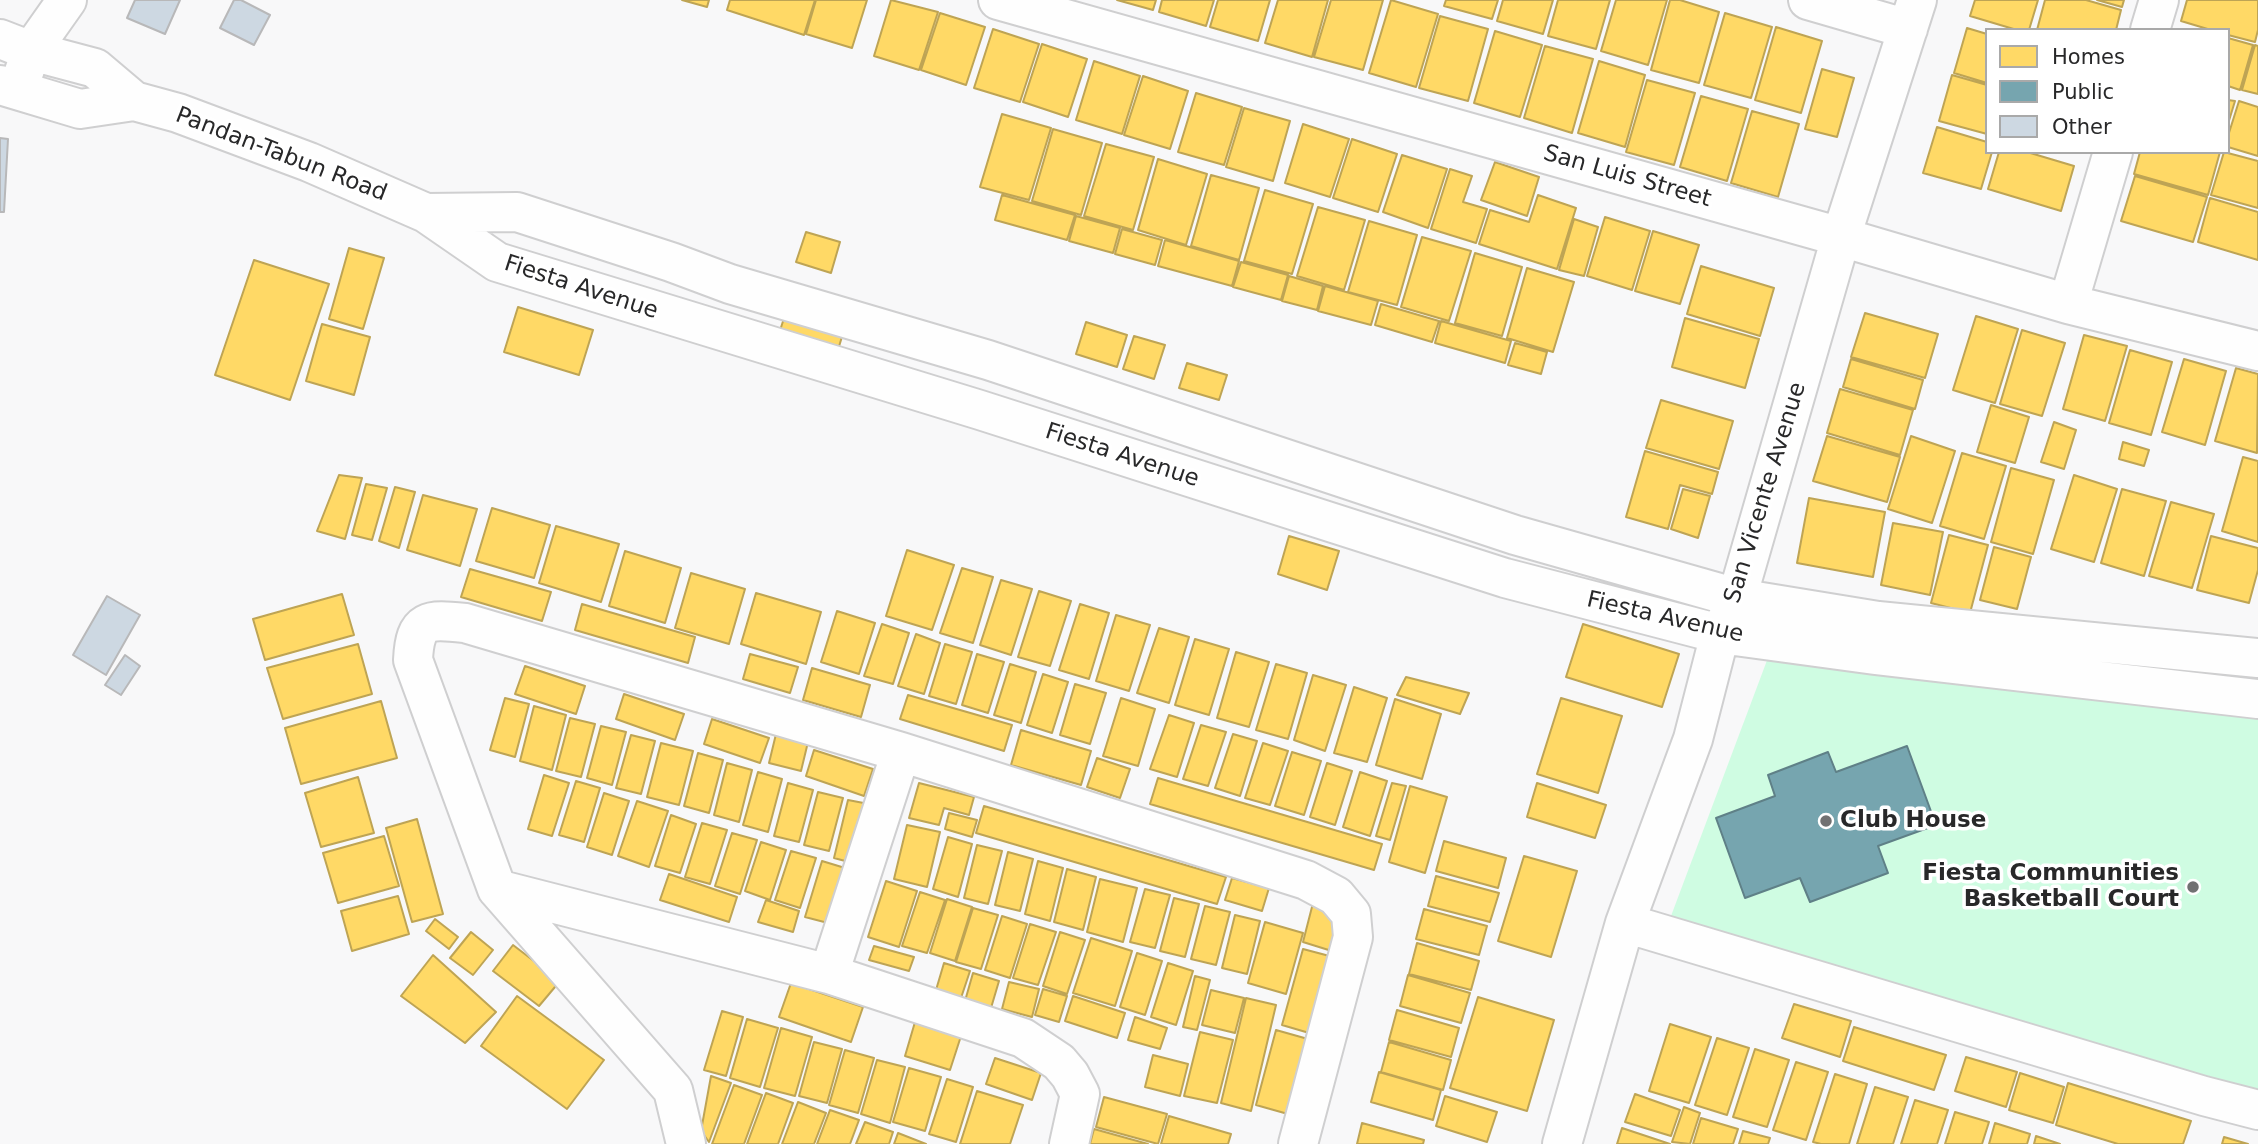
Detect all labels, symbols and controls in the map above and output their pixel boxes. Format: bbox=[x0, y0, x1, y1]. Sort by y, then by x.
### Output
legend bbox=[1985, 28, 2230, 154]
text: Homes bbox=[2052, 45, 2125, 69]
text: Public bbox=[2052, 80, 2114, 104]
street label: Pandan-Tabun Road bbox=[171, 102, 391, 208]
text: Other bbox=[2052, 115, 2112, 139]
street label: San Luis Street bbox=[1540, 140, 1714, 214]
street label: Fiesta Avenue bbox=[501, 250, 661, 326]
street label: San Vicente Avenue bbox=[1719, 379, 1813, 607]
street label: Fiesta Avenue bbox=[1042, 418, 1202, 494]
street label: Fiesta Avenue bbox=[1584, 587, 1746, 649]
place label: Club House bbox=[1840, 807, 1986, 835]
marker: Club House bbox=[1818, 813, 1834, 829]
place label: Fiesta Communities Basketball Court bbox=[1922, 860, 2179, 914]
marker: Fiesta Communities Basketball Court bbox=[2185, 879, 2201, 895]

